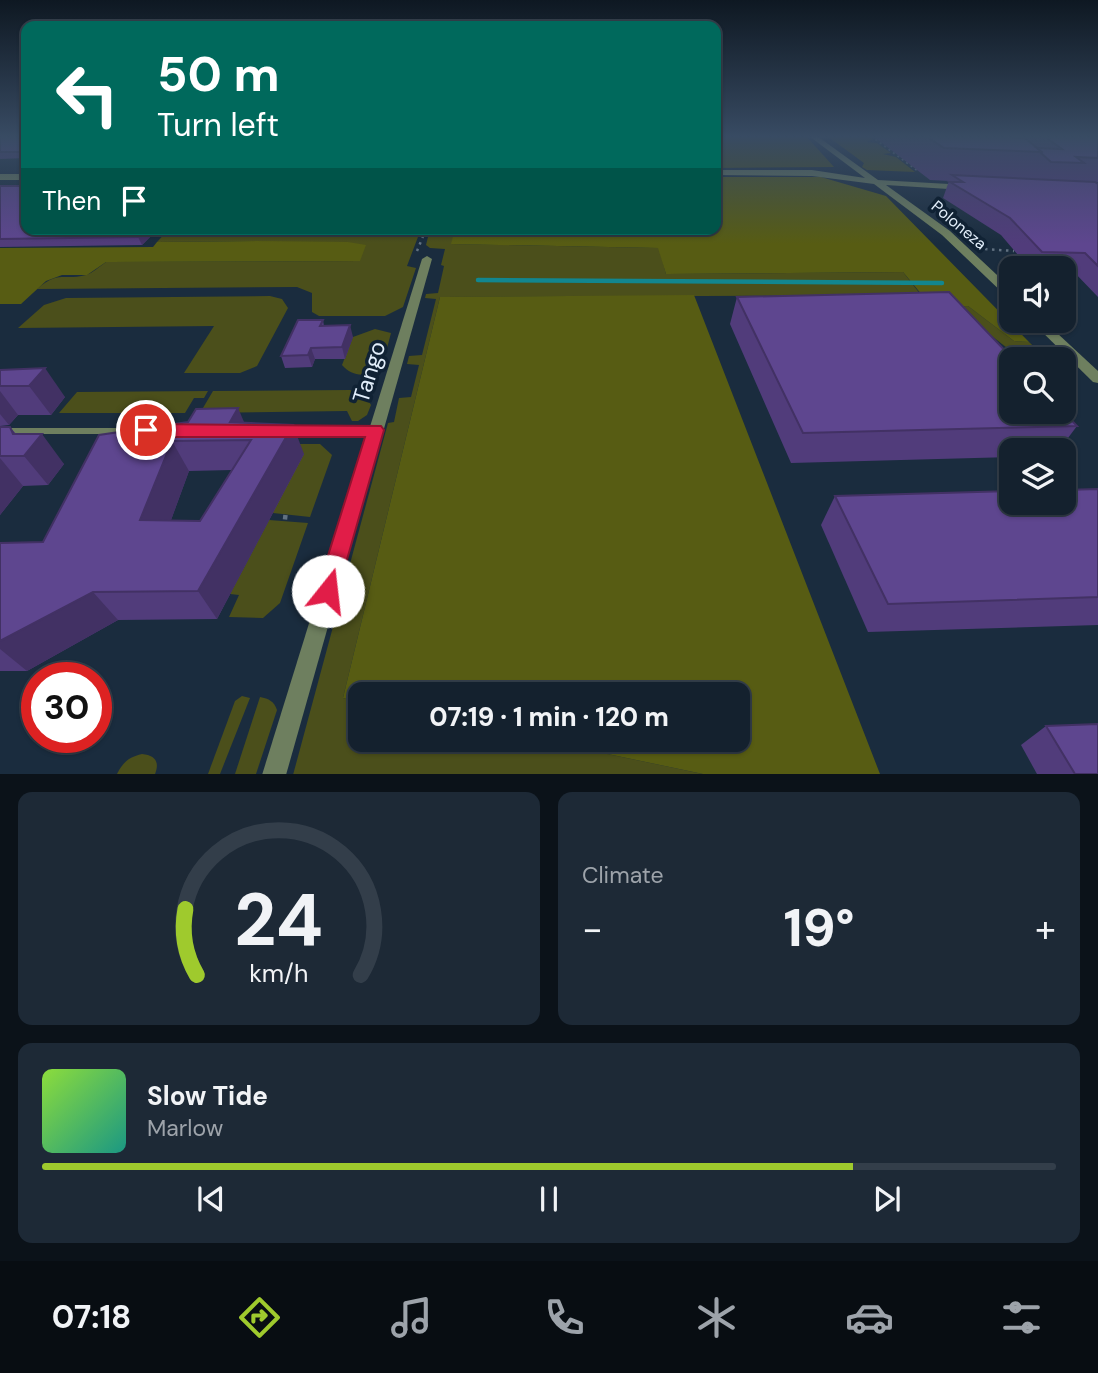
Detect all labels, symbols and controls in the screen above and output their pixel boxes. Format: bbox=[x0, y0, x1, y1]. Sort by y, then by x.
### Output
text: 50 m bbox=[157, 42, 280, 106]
icon: left bbox=[42, 49, 133, 140]
text: Turn left bbox=[157, 104, 279, 146]
icon: arrive bbox=[115, 182, 153, 220]
text: Then bbox=[42, 184, 101, 218]
street label: Poloneza bbox=[927, 196, 991, 254]
map controls bbox=[999, 256, 1076, 515]
button: sound bbox=[999, 256, 1076, 333]
street label: Tango bbox=[345, 338, 393, 406]
button: search bbox=[999, 347, 1076, 424]
pin bbox=[116, 400, 176, 460]
icon: arrive bbox=[127, 411, 165, 449]
button: layers bbox=[999, 438, 1076, 515]
position arrow bbox=[291, 554, 365, 628]
speed limit sign: 30 bbox=[21, 662, 112, 753]
text: 07:19 · 1 min · 120 m bbox=[429, 700, 669, 734]
text: Climate bbox=[582, 860, 664, 890]
text: 24 bbox=[235, 873, 323, 968]
text: 19° bbox=[783, 894, 855, 962]
text: − bbox=[582, 904, 603, 954]
text: + bbox=[1035, 904, 1056, 954]
text: km/h bbox=[249, 956, 309, 989]
text: Slow Tide bbox=[147, 1079, 268, 1113]
text: Marlow bbox=[147, 1113, 223, 1143]
icon: previous bbox=[192, 1180, 230, 1218]
icon: pause bbox=[530, 1180, 568, 1218]
icon: next bbox=[868, 1180, 906, 1218]
icon: directions bbox=[235, 1293, 284, 1342]
icon: music bbox=[387, 1293, 436, 1342]
icon: phone bbox=[540, 1293, 589, 1342]
icon: climate bbox=[692, 1293, 741, 1342]
icon: car bbox=[845, 1293, 894, 1342]
icon: filters bbox=[997, 1293, 1046, 1342]
text: 07:18 bbox=[52, 1296, 131, 1338]

